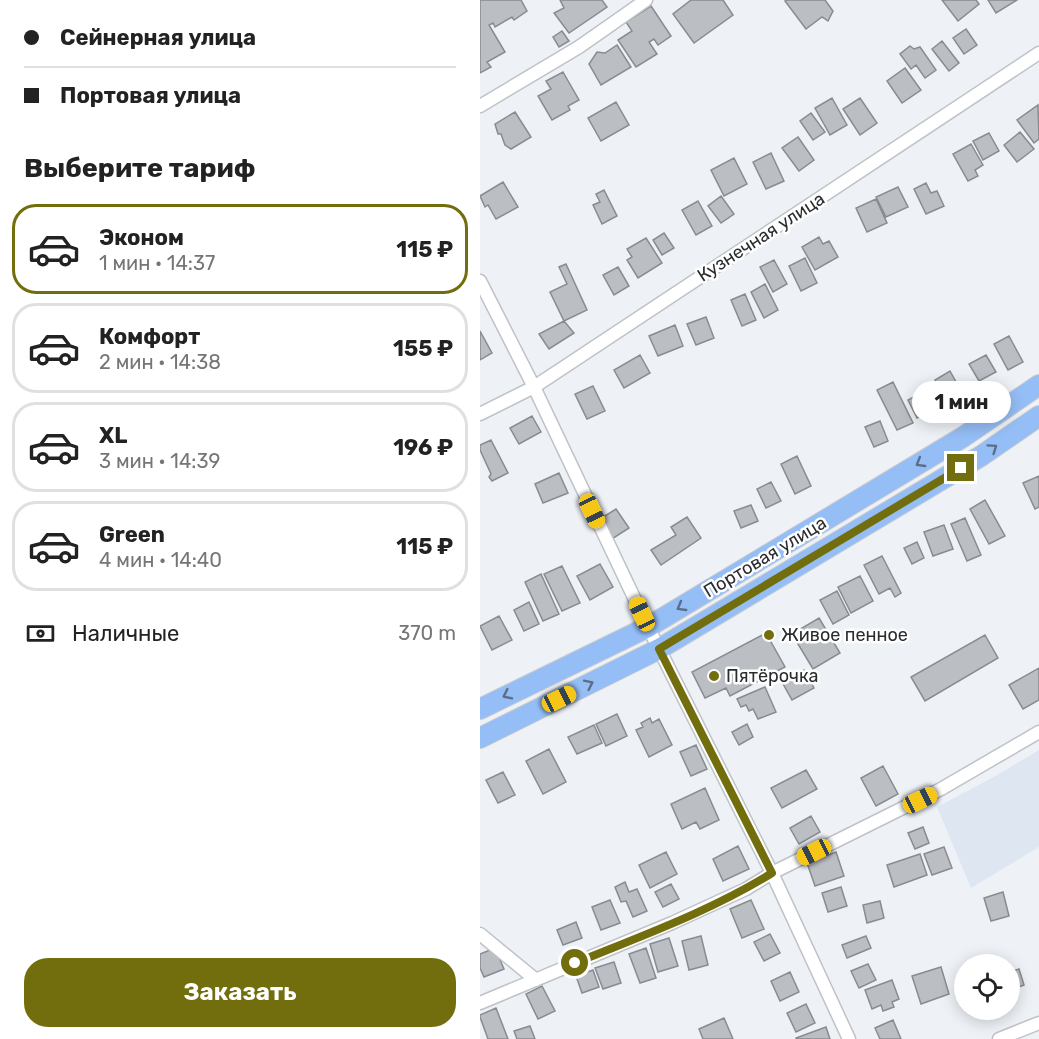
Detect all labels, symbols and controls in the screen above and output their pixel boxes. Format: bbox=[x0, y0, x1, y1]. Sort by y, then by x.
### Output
text: Сейнерная улица bbox=[60, 24, 256, 51]
text: Портовая улица bbox=[60, 82, 241, 109]
text: Выберите тариф bbox=[24, 152, 255, 184]
street label: Кузнечная улица bbox=[693, 188, 829, 286]
icon: car bbox=[27, 222, 81, 276]
text: Эконом bbox=[99, 224, 184, 251]
text: 115 ₽ bbox=[396, 236, 453, 263]
text: 1 мин · 14:37 bbox=[99, 251, 215, 275]
icon: car bbox=[27, 321, 81, 375]
text: Комфорт bbox=[99, 323, 200, 350]
text: 155 ₽ bbox=[393, 335, 453, 362]
text: 2 мин · 14:38 bbox=[99, 350, 221, 374]
callout: 1 мин bbox=[912, 381, 1010, 423]
text: 1 мин bbox=[934, 390, 989, 414]
icon: car bbox=[27, 420, 81, 474]
text: XL bbox=[99, 422, 127, 449]
text: 196 ₽ bbox=[393, 434, 453, 461]
one-way arrow bbox=[986, 444, 997, 455]
text: 3 мин · 14:39 bbox=[99, 449, 220, 473]
route end bbox=[947, 454, 974, 481]
one-way arrow bbox=[916, 456, 926, 468]
car bbox=[576, 491, 608, 531]
street label: Портовая улица bbox=[700, 512, 830, 602]
icon: car bbox=[27, 519, 81, 573]
text: Green bbox=[99, 521, 165, 548]
text: 115 ₽ bbox=[396, 533, 453, 560]
text: 4 мин · 14:40 bbox=[99, 548, 222, 572]
car bbox=[626, 594, 658, 634]
one-way arrow bbox=[677, 600, 687, 612]
icon: cash bbox=[24, 617, 57, 650]
text: Наличные bbox=[72, 620, 179, 647]
text: 370 m bbox=[398, 621, 456, 645]
place label: Живое пенное bbox=[781, 624, 908, 646]
marker: Живое пенное bbox=[762, 628, 776, 642]
place label: Пятёрочка bbox=[726, 665, 819, 687]
marker: Пятёрочка bbox=[707, 669, 721, 683]
one-way arrow bbox=[582, 680, 593, 691]
car bbox=[539, 683, 579, 715]
one-way arrow bbox=[503, 688, 514, 700]
car bbox=[900, 784, 940, 816]
car bbox=[794, 836, 834, 868]
route start bbox=[561, 949, 588, 976]
map controls bbox=[954, 954, 1020, 1020]
button: locate bbox=[954, 954, 1020, 1020]
button: Заказать bbox=[24, 958, 456, 1027]

